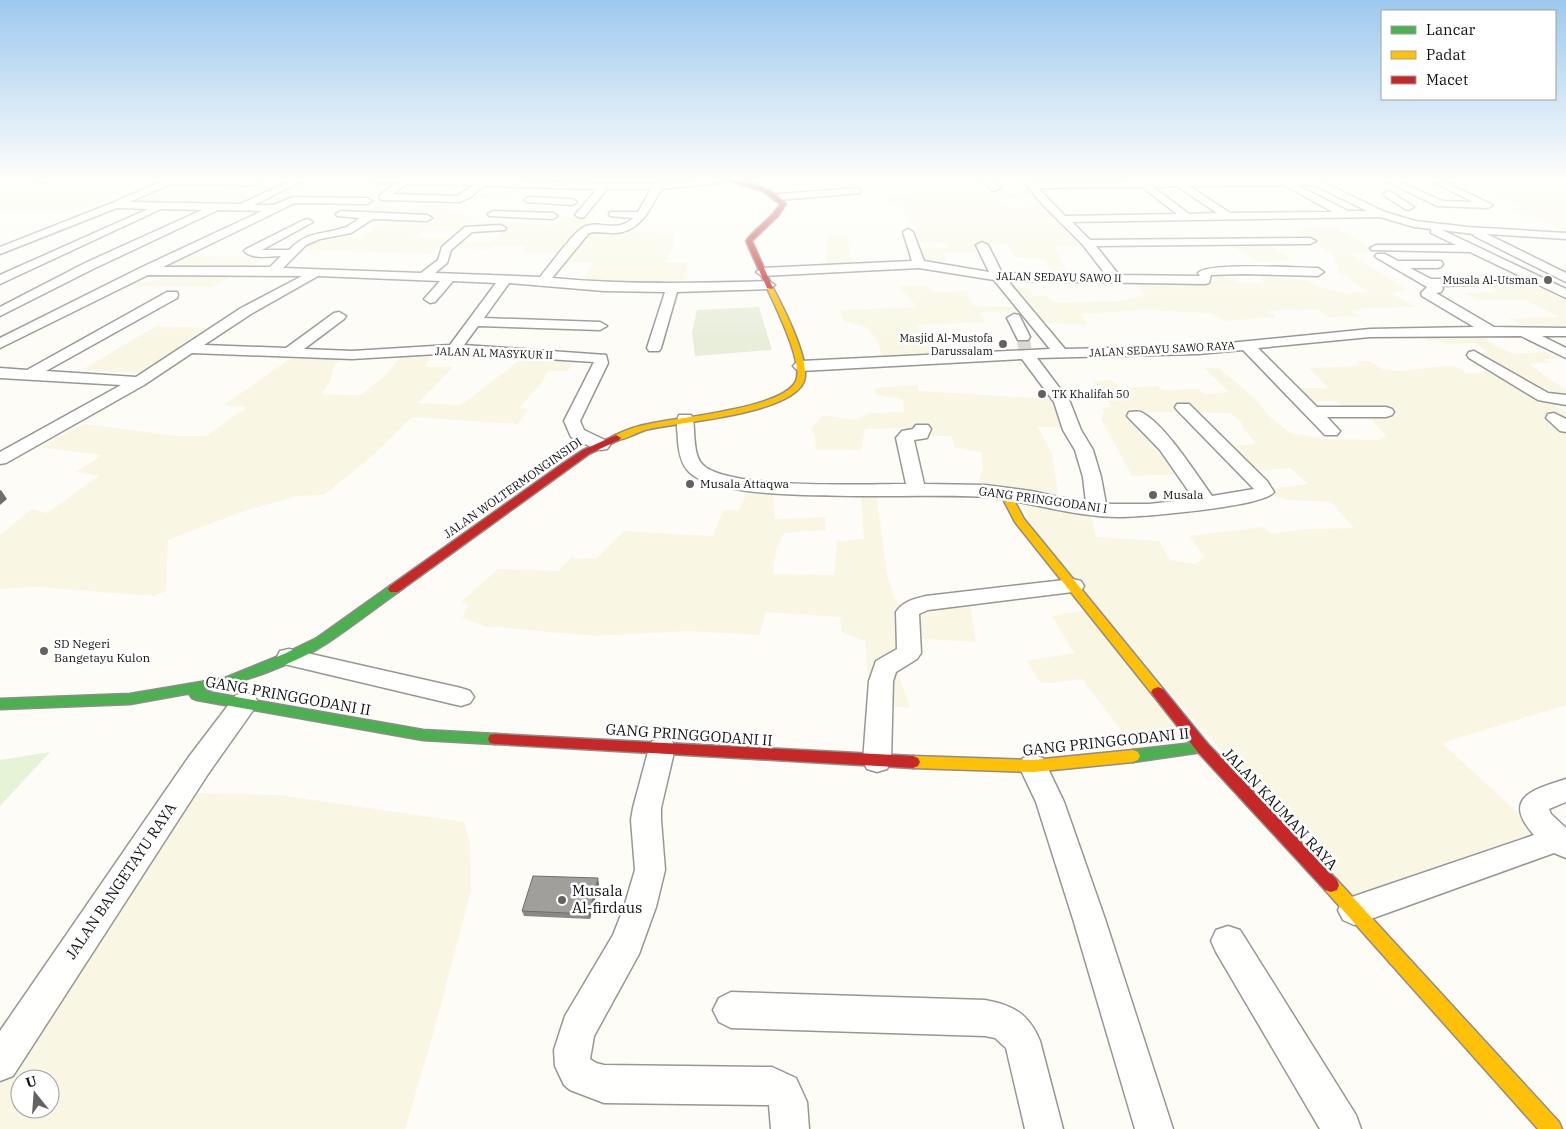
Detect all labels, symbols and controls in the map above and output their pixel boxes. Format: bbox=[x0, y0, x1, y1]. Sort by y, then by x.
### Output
legend bbox=[1381, 10, 1556, 100]
text: Lancar bbox=[1426, 20, 1476, 39]
text: Padat bbox=[1426, 45, 1466, 64]
text: Macet bbox=[1426, 70, 1468, 89]
street label: JALAN SEDAYU SAWO II bbox=[996, 269, 1122, 285]
place label: Musala Al-Utsman bbox=[1443, 273, 1538, 287]
marker: Musala Al-Utsman bbox=[1542, 274, 1554, 286]
place label: Masjid Al-Mustofa Darussalam bbox=[899, 331, 994, 358]
marker: Masjid Al-Mustofa Darussalam bbox=[997, 338, 1009, 350]
street label: JALAN SEDAYU SAWO RAYA bbox=[1089, 338, 1236, 360]
street label: JALAN AL MASYKUR II bbox=[435, 344, 553, 362]
place label: TK Khalifah 50 bbox=[1052, 387, 1130, 401]
marker: TK Khalifah 50 bbox=[1036, 388, 1048, 400]
street label: JALAN WOLTERMONGINSIDI bbox=[441, 434, 585, 541]
place label: Musala Attaqwa bbox=[700, 476, 790, 491]
marker: Musala Attaqwa bbox=[684, 478, 696, 490]
street label: GANG PRINGGODANI I bbox=[978, 483, 1108, 516]
place label: Musala bbox=[1163, 487, 1204, 502]
marker: Musala bbox=[1147, 489, 1159, 501]
place label: SD Negeri Bangetayu Kulon bbox=[54, 636, 150, 665]
marker: SD Negeri Bangetayu Kulon bbox=[38, 645, 50, 657]
street label: GANG PRINGGODANI II bbox=[204, 672, 372, 719]
street label: GANG PRINGGODANI II bbox=[605, 719, 773, 750]
street label: GANG PRINGGODANI II bbox=[1022, 723, 1190, 760]
street label: JALAN KAUMAN RAYA bbox=[1219, 744, 1342, 874]
street label: JALAN BANGETAYU RAYA bbox=[61, 798, 180, 963]
place label: Musala Al-firdaus bbox=[572, 881, 642, 917]
marker: Musala Al-firdaus bbox=[556, 894, 568, 906]
north arrow bbox=[10, 1069, 60, 1119]
text: U bbox=[23, 1071, 39, 1092]

